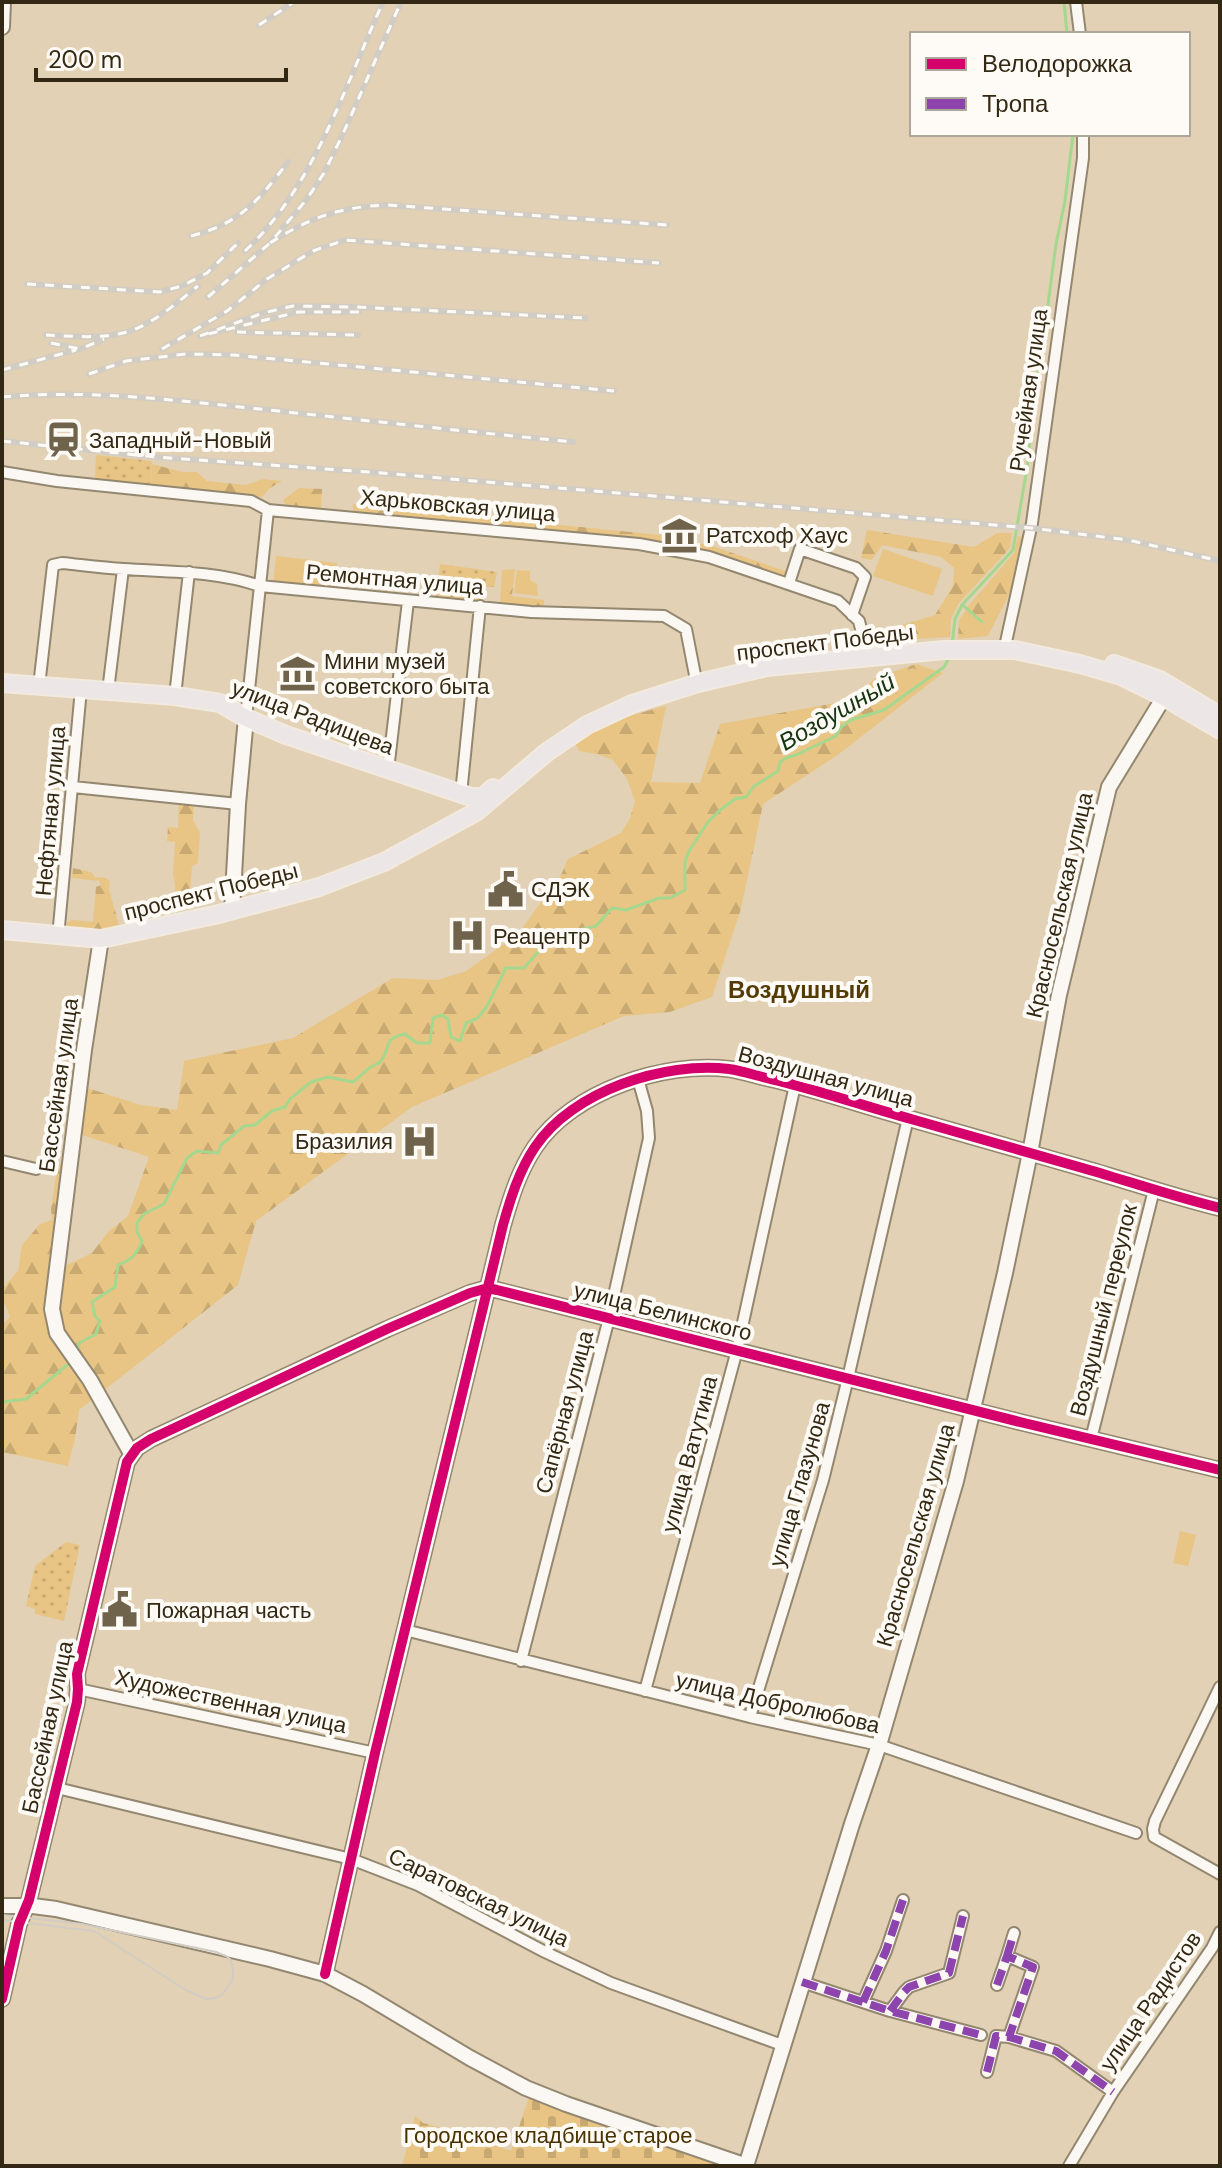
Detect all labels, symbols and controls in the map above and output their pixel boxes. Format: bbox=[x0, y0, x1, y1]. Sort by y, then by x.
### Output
scale bar bbox=[36, 32, 286, 82]
legend bbox=[910, 32, 1190, 136]
text: 200 m bbox=[48, 44, 122, 75]
text: Велодорожка bbox=[982, 48, 1133, 79]
text: Тропа bbox=[982, 88, 1049, 119]
street label: Ручейная улица bbox=[1003, 306, 1054, 473]
station icon: Западный-Новый bbox=[44, 421, 82, 459]
place label: Западный-Новый bbox=[89, 426, 272, 455]
street label: Харьковская улица bbox=[359, 483, 557, 529]
museum icon: Ратсхоф Хаус bbox=[661, 516, 699, 554]
place label: Ратсхоф Хаус bbox=[706, 521, 848, 550]
street label: Ремонтная улица bbox=[305, 557, 486, 602]
street label: проспект Победы bbox=[735, 617, 915, 668]
place label: Мини музей советского быта bbox=[324, 647, 490, 701]
museum icon: Мини музей советского быта bbox=[279, 655, 317, 693]
water label: Воздушный bbox=[773, 666, 900, 757]
street label: улица Радищева bbox=[228, 673, 399, 762]
street label: Нефтяная улица bbox=[29, 724, 72, 897]
street label: Красносельская улица bbox=[1019, 789, 1100, 1021]
street label: проспект Победы bbox=[121, 856, 301, 927]
public building icon: СДЭК bbox=[486, 870, 524, 908]
place label: СДЭК bbox=[531, 875, 590, 904]
hospital icon: Реацентр bbox=[448, 917, 486, 955]
place label: Реацентр bbox=[493, 922, 590, 951]
district label: Воздушный bbox=[728, 974, 870, 1005]
street label: Бассейная улица bbox=[32, 995, 85, 1174]
street label: Воздушная улица bbox=[735, 1039, 917, 1114]
hospital icon: Бразилия bbox=[400, 1122, 438, 1160]
place label: Бразилия bbox=[295, 1127, 393, 1156]
street label: Воздушный переулок bbox=[1063, 1201, 1144, 1419]
street label: улица Белинского bbox=[571, 1275, 755, 1348]
street label: Сапёрная улица bbox=[529, 1327, 600, 1497]
street label: улица Ватутина bbox=[655, 1372, 724, 1536]
street label: улица Глазунова bbox=[762, 1397, 837, 1570]
street label: Красносельская улица bbox=[870, 1419, 961, 1650]
public building icon: Пожарная часть bbox=[101, 1591, 139, 1629]
place label: Пожарная часть bbox=[146, 1596, 311, 1625]
street label: Бассейная улица bbox=[15, 1637, 80, 1816]
street label: Художественная улица bbox=[113, 1663, 350, 1740]
street label: улица Добролюбова bbox=[673, 1665, 883, 1740]
street label: Саратовская улица bbox=[384, 1841, 575, 1954]
street label: улица Радистов bbox=[1093, 1926, 1208, 2077]
park label: Городское кладбище старое bbox=[403, 2121, 693, 2150]

